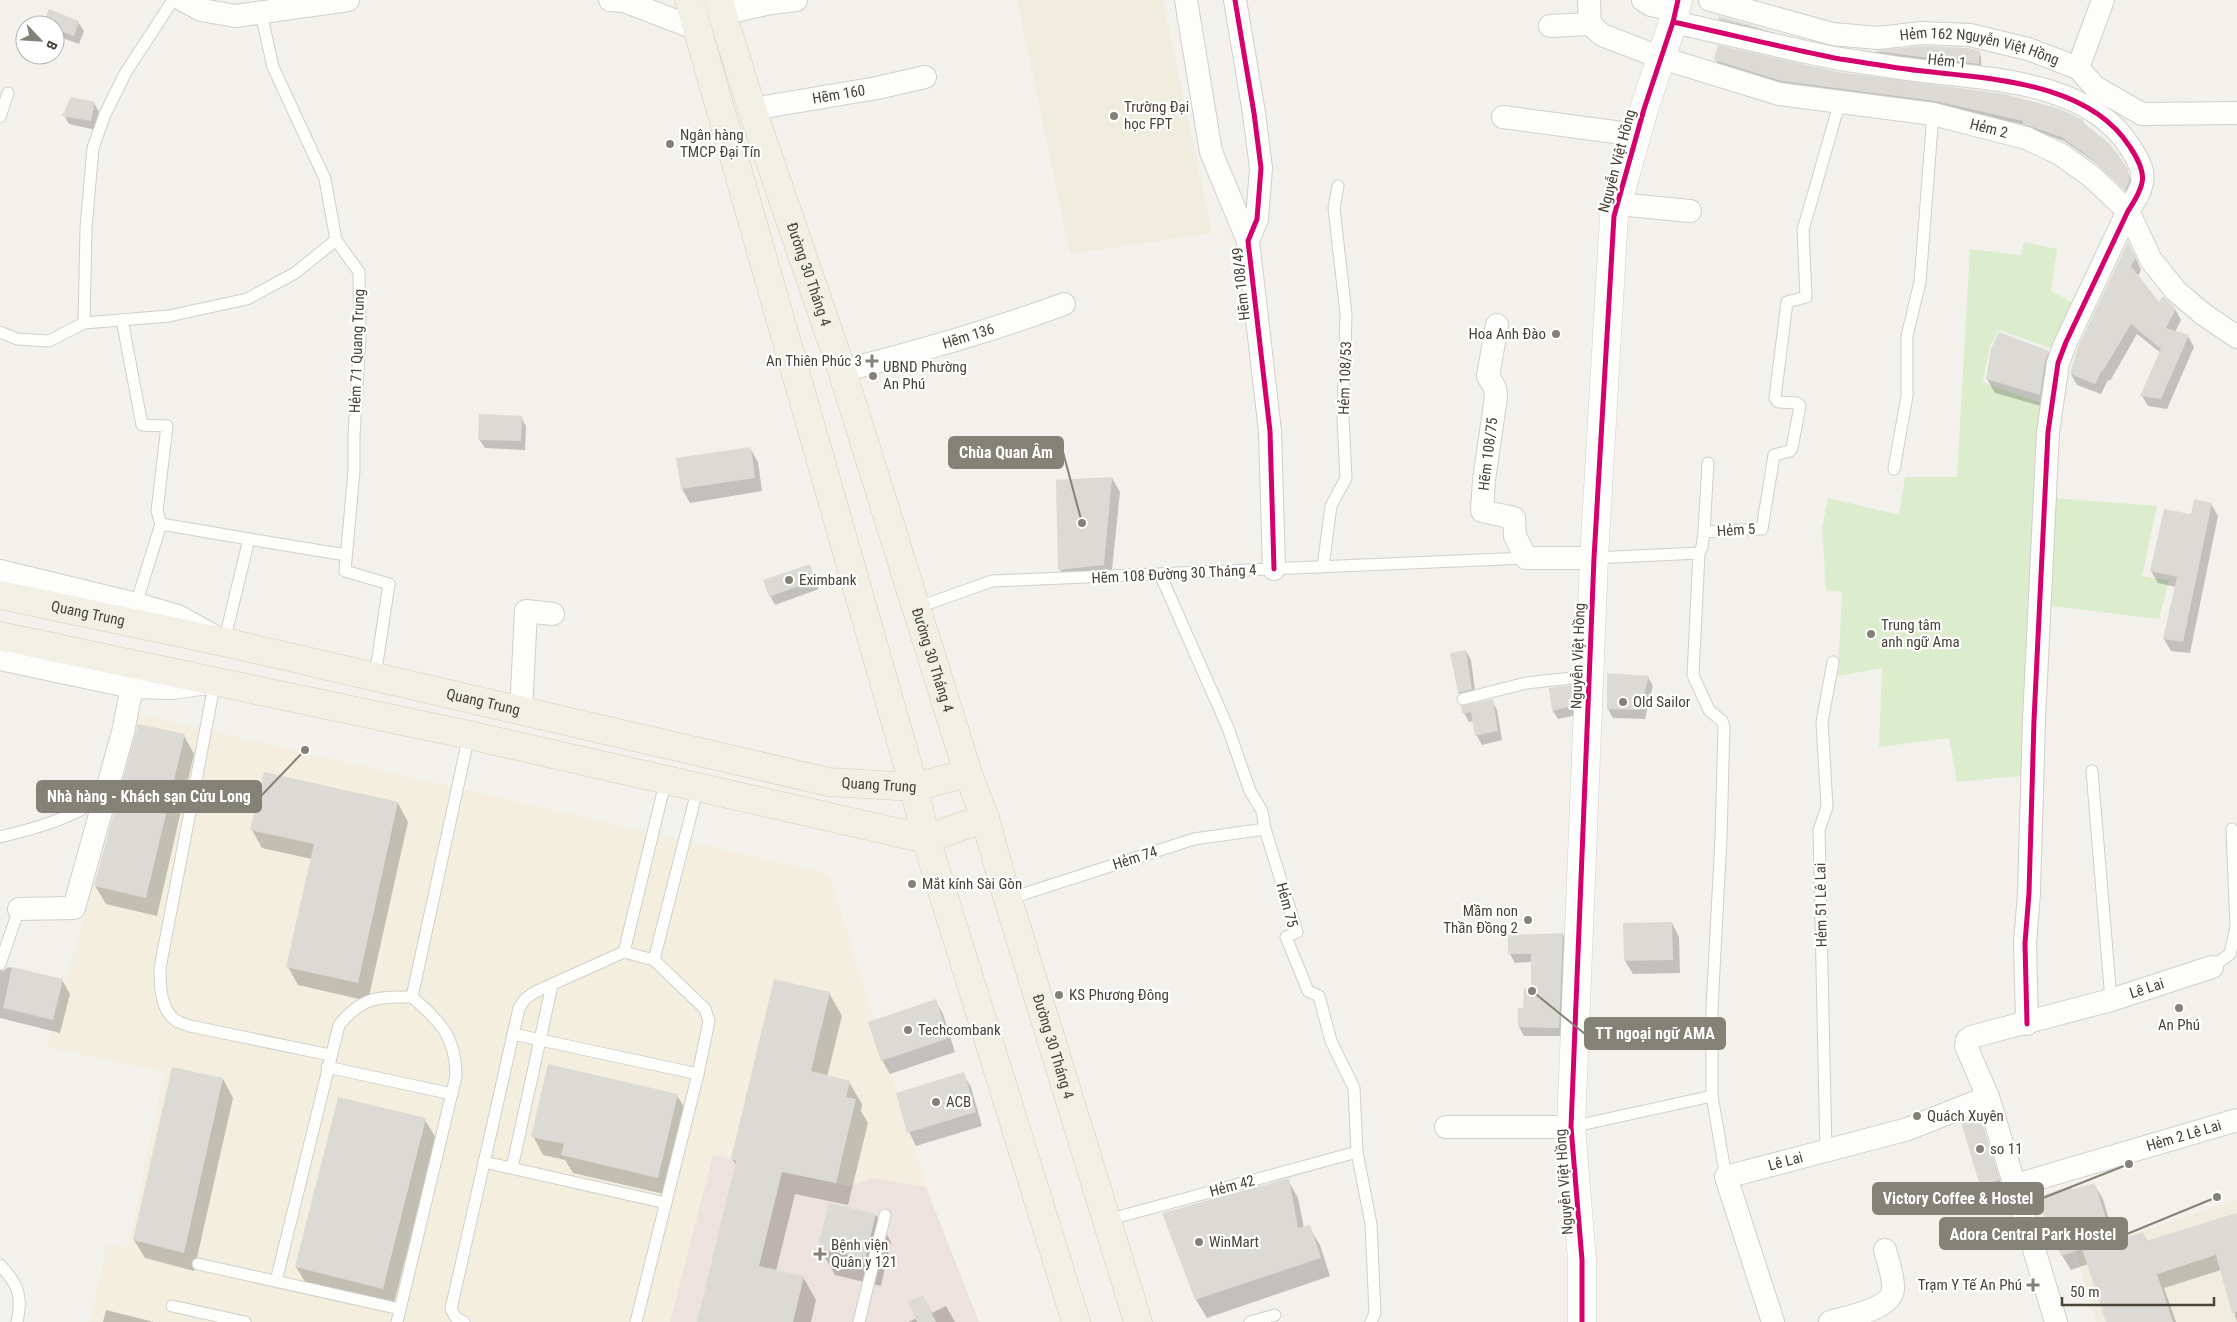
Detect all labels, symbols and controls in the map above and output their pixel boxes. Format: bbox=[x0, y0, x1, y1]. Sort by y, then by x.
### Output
north arrow bbox=[15, 15, 65, 65]
street label: Hẻm 162 Nguyễn Việt Hồng bbox=[1897, 28, 2061, 72]
text: B bbox=[43, 39, 61, 53]
street label: Hẻm 1 bbox=[1927, 50, 1967, 72]
street label: Hẽm 160 bbox=[811, 81, 867, 108]
place label: Trường Đại học FPT bbox=[1124, 98, 1189, 133]
street label: Nguyễn Việt Hồng bbox=[1595, 107, 1639, 215]
marker: Trường Đại học FPT bbox=[1108, 110, 1120, 122]
street label: Hẻm 2 bbox=[1968, 115, 2010, 142]
place label: Ngân hàng TMCP Đại Tín bbox=[680, 126, 761, 161]
marker: Ngân hàng TMCP Đại Tín bbox=[664, 138, 676, 150]
street label: Đường 30 Tháng 4 bbox=[783, 220, 835, 329]
street label: Hẽm 108/49 bbox=[1228, 246, 1254, 322]
street label: Hẻm 71 Quang Trung bbox=[346, 289, 368, 413]
street label: Hẽm 136 bbox=[940, 320, 996, 352]
place label: Hoa Anh Đào bbox=[1468, 325, 1546, 343]
marker: Hoa Anh Đào bbox=[1550, 328, 1562, 340]
street label: Hẻm 108/53 bbox=[1335, 341, 1355, 415]
place label: An Thiên Phúc 3 bbox=[766, 352, 862, 370]
marker: An Thiên Phúc 3 bbox=[866, 355, 878, 367]
place label: UBND Phường An Phú bbox=[883, 358, 967, 393]
marker: UBND Phường An Phú bbox=[867, 370, 879, 382]
street label: Hẽm 108/75 bbox=[1475, 416, 1501, 492]
callout: Chùa Quan Âm bbox=[949, 437, 1063, 468]
text: Chùa Quan Âm bbox=[959, 443, 1053, 462]
street label: Hẻm 5 bbox=[1716, 520, 1756, 540]
street label: Hẽm 108 Đường 30 Tháng 4 bbox=[1091, 561, 1257, 587]
place label: Eximbank bbox=[799, 571, 857, 589]
marker: Eximbank bbox=[783, 574, 795, 586]
street label: Quang Trung bbox=[49, 597, 127, 630]
street label: Nguyễn Việt Hồng bbox=[1567, 603, 1589, 709]
street label: Đường 30 Tháng 4 bbox=[908, 605, 957, 714]
place label: Trung tâm anh ngữ Ama bbox=[1881, 616, 1960, 651]
marker: Trung tâm anh ngữ Ama bbox=[1865, 628, 1877, 640]
street label: Quang Trung bbox=[445, 685, 522, 719]
place label: Old Sailor bbox=[1633, 693, 1691, 711]
marker: Old Sailor bbox=[1617, 696, 1629, 708]
street label: Quang Trung bbox=[841, 774, 917, 796]
callout: Nhà hàng - Khách sạn Cửu Long bbox=[37, 781, 261, 812]
text: Nhà hàng - Khách sạn Cửu Long bbox=[47, 787, 251, 806]
street label: Hẻm 74 bbox=[1110, 842, 1160, 874]
street label: Hẻm 51 Lê Lai bbox=[1811, 862, 1831, 948]
place label: Mắt kính Sài Gòn bbox=[922, 875, 1022, 893]
marker: Mắt kính Sài Gòn bbox=[906, 878, 918, 890]
street label: Hẻm 75 bbox=[1272, 881, 1302, 929]
place label: Mầm non Thần Đồng 2 bbox=[1443, 902, 1518, 937]
marker: Mầm non Thần Đồng 2 bbox=[1522, 914, 1534, 926]
street label: Lê Lai bbox=[2127, 974, 2166, 1002]
place label: KS Phương Đông bbox=[1069, 986, 1169, 1004]
marker: KS Phương Đông bbox=[1053, 989, 1065, 1001]
street label: Đường 30 Tháng 4 bbox=[1029, 992, 1078, 1101]
marker: An Phú bbox=[2173, 1002, 2185, 1014]
place label: An Phú bbox=[2158, 1016, 2200, 1034]
callout: TT ngoại ngữ AMA bbox=[1585, 1018, 1725, 1049]
place label: Techcombank bbox=[918, 1021, 1001, 1039]
marker: Techcombank bbox=[902, 1024, 914, 1036]
text: TT ngoại ngữ AMA bbox=[1595, 1024, 1715, 1043]
place label: ACB bbox=[946, 1093, 971, 1111]
marker: ACB bbox=[930, 1096, 942, 1108]
place label: Quách Xuyên bbox=[1927, 1107, 2004, 1125]
marker: Quách Xuyên bbox=[1911, 1110, 1923, 1122]
street label: Hẻm 2 Lê Lai bbox=[2144, 1116, 2224, 1155]
street label: Nguyễn Việt Hồng bbox=[1551, 1128, 1577, 1236]
place label: so 11 bbox=[1990, 1140, 2023, 1158]
marker: so 11 bbox=[1974, 1143, 1986, 1155]
street label: Lê Lai bbox=[1766, 1148, 1805, 1175]
street label: Hẻm 42 bbox=[1208, 1171, 1256, 1201]
callout: Victory Coffee & Hostel bbox=[1873, 1183, 2043, 1214]
text: Victory Coffee & Hostel bbox=[1883, 1189, 2033, 1208]
callout: Adora Central Park Hostel bbox=[1940, 1218, 2127, 1249]
text: Adora Central Park Hostel bbox=[1950, 1225, 2116, 1244]
place label: WinMart bbox=[1209, 1233, 1259, 1251]
place label: Bệnh viện Quân y 121 bbox=[831, 1236, 897, 1271]
marker: WinMart bbox=[1193, 1236, 1205, 1248]
marker: Bệnh viện Quân y 121 bbox=[813, 1247, 827, 1261]
scale bar bbox=[2062, 1274, 2214, 1306]
place label: Trạm Y Tế An Phú bbox=[1918, 1276, 2022, 1294]
marker: Trạm Y Tế An Phú bbox=[2026, 1278, 2040, 1292]
text: 50 m bbox=[2070, 1283, 2100, 1301]

